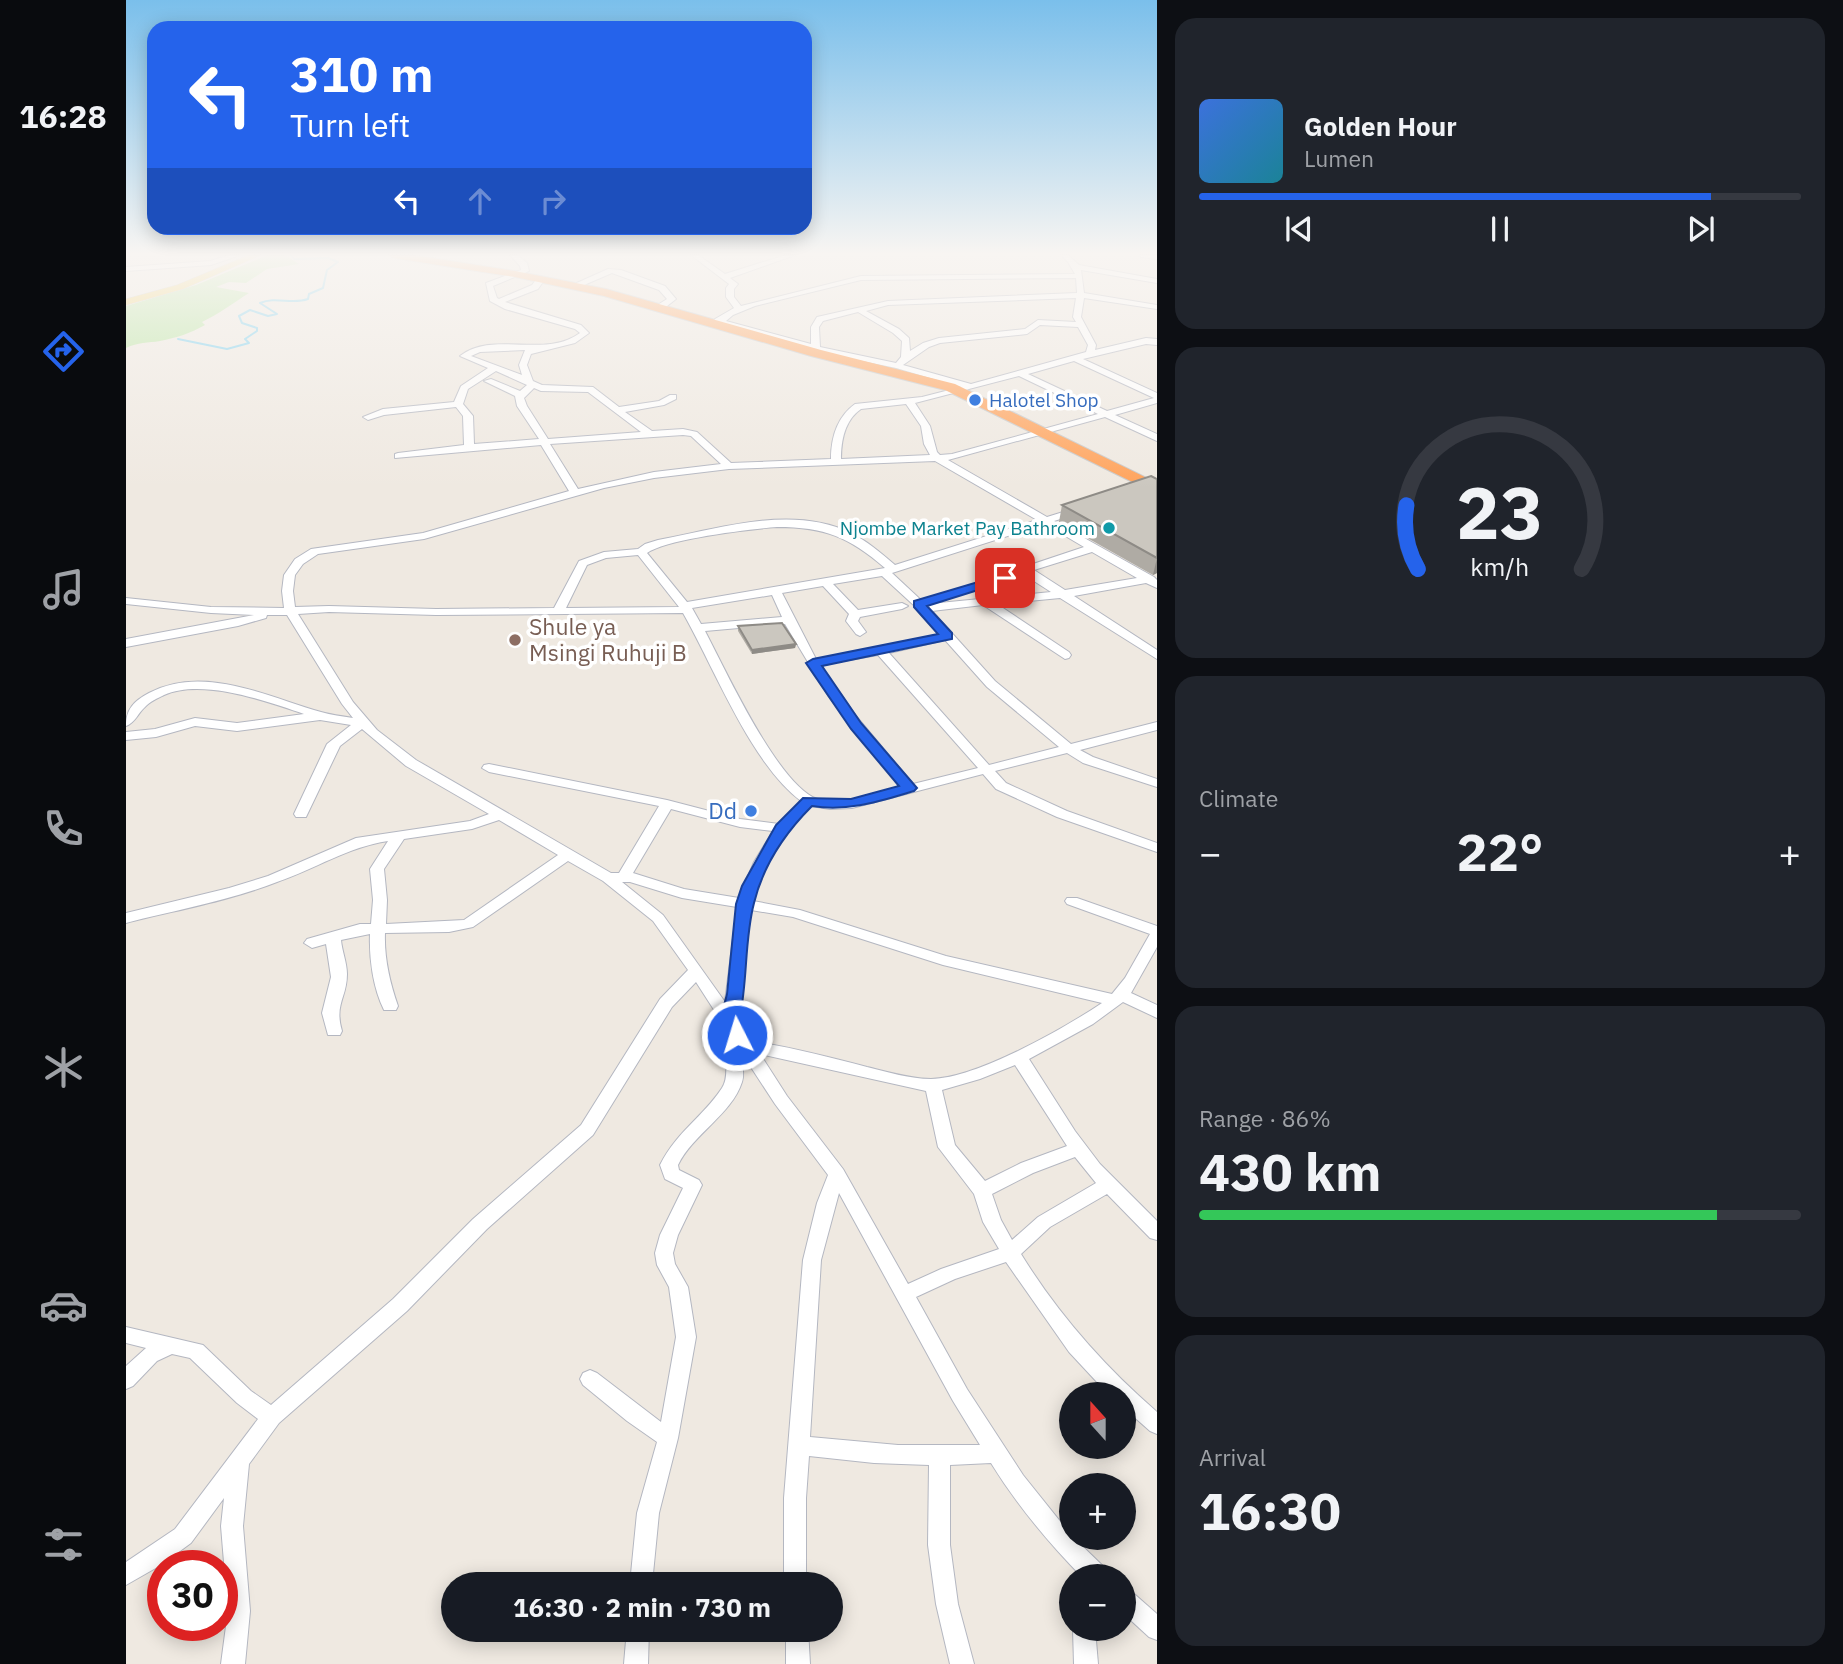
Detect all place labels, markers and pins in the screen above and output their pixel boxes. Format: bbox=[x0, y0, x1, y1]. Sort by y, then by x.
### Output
place label: Halotel Shop bbox=[989, 388, 1099, 412]
marker: Halotel Shop bbox=[967, 392, 983, 408]
place label: Njombe Market Pay Bathroom bbox=[840, 516, 1095, 540]
marker: Njombe Market Pay Bathroom bbox=[1101, 520, 1117, 536]
pin bbox=[975, 548, 1035, 608]
place label: Shule ya Msingi Ruhuji B bbox=[529, 611, 687, 667]
marker: Shule ya Msingi Ruhuji B bbox=[507, 632, 523, 648]
place label: Dd bbox=[708, 795, 737, 825]
marker: Dd bbox=[743, 803, 759, 819]

